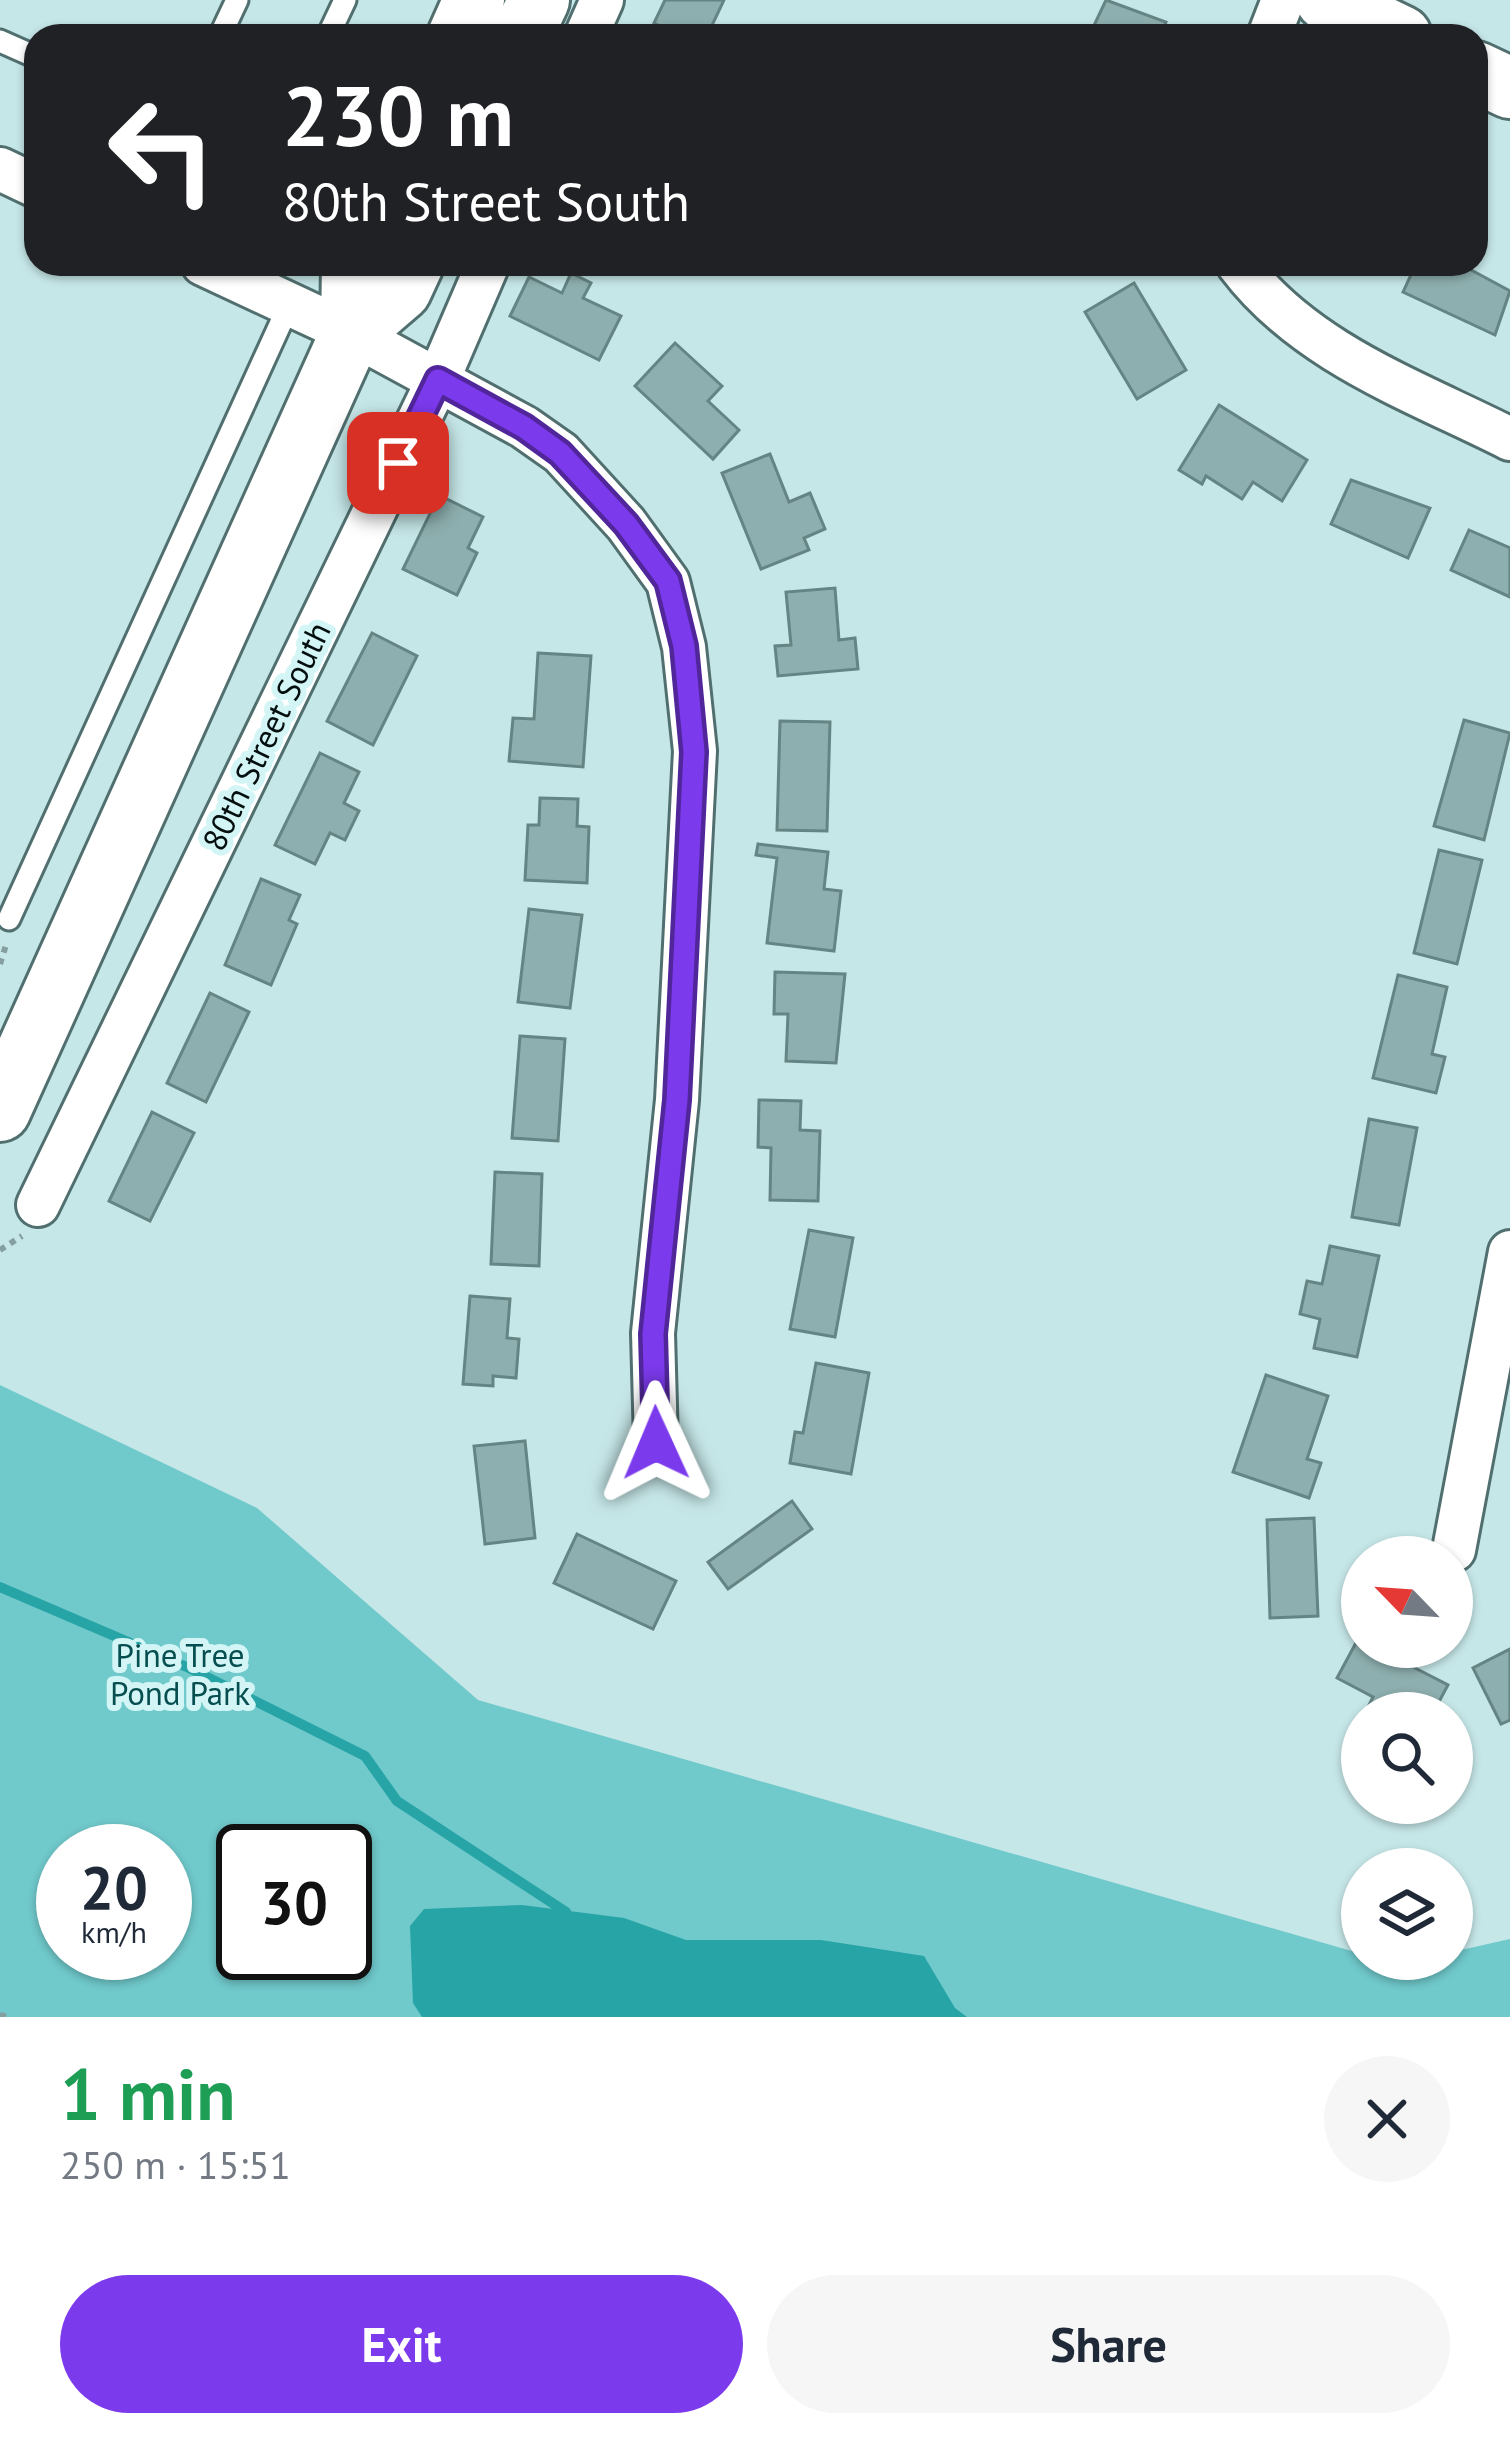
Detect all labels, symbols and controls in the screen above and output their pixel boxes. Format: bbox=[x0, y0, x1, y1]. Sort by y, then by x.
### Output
text: 230 m bbox=[282, 60, 514, 169]
icon: left bbox=[84, 72, 240, 228]
text: 80th Street South bbox=[282, 166, 690, 236]
pin bbox=[347, 412, 449, 514]
icon: arrive bbox=[365, 430, 431, 496]
street label: 80th Street South bbox=[192, 614, 340, 857]
position arrow bbox=[593, 1380, 719, 1506]
north arrow bbox=[1341, 1536, 1473, 1668]
map controls bbox=[1341, 1536, 1473, 1980]
park label: Pine Tree Pond Park bbox=[110, 1633, 250, 1714]
button: search bbox=[1341, 1692, 1473, 1824]
speed limit sign: 30 bbox=[216, 1824, 372, 1980]
text: 20 bbox=[80, 1848, 148, 1926]
button: layers bbox=[1341, 1848, 1473, 1980]
text: km/h bbox=[81, 1912, 147, 1951]
text: 1 min bbox=[60, 2047, 236, 2140]
button: close bbox=[1324, 2056, 1450, 2182]
text: 250 m · 15:51 bbox=[60, 2139, 291, 2190]
button: Exit bbox=[60, 2275, 743, 2413]
button: Share bbox=[767, 2275, 1450, 2413]

